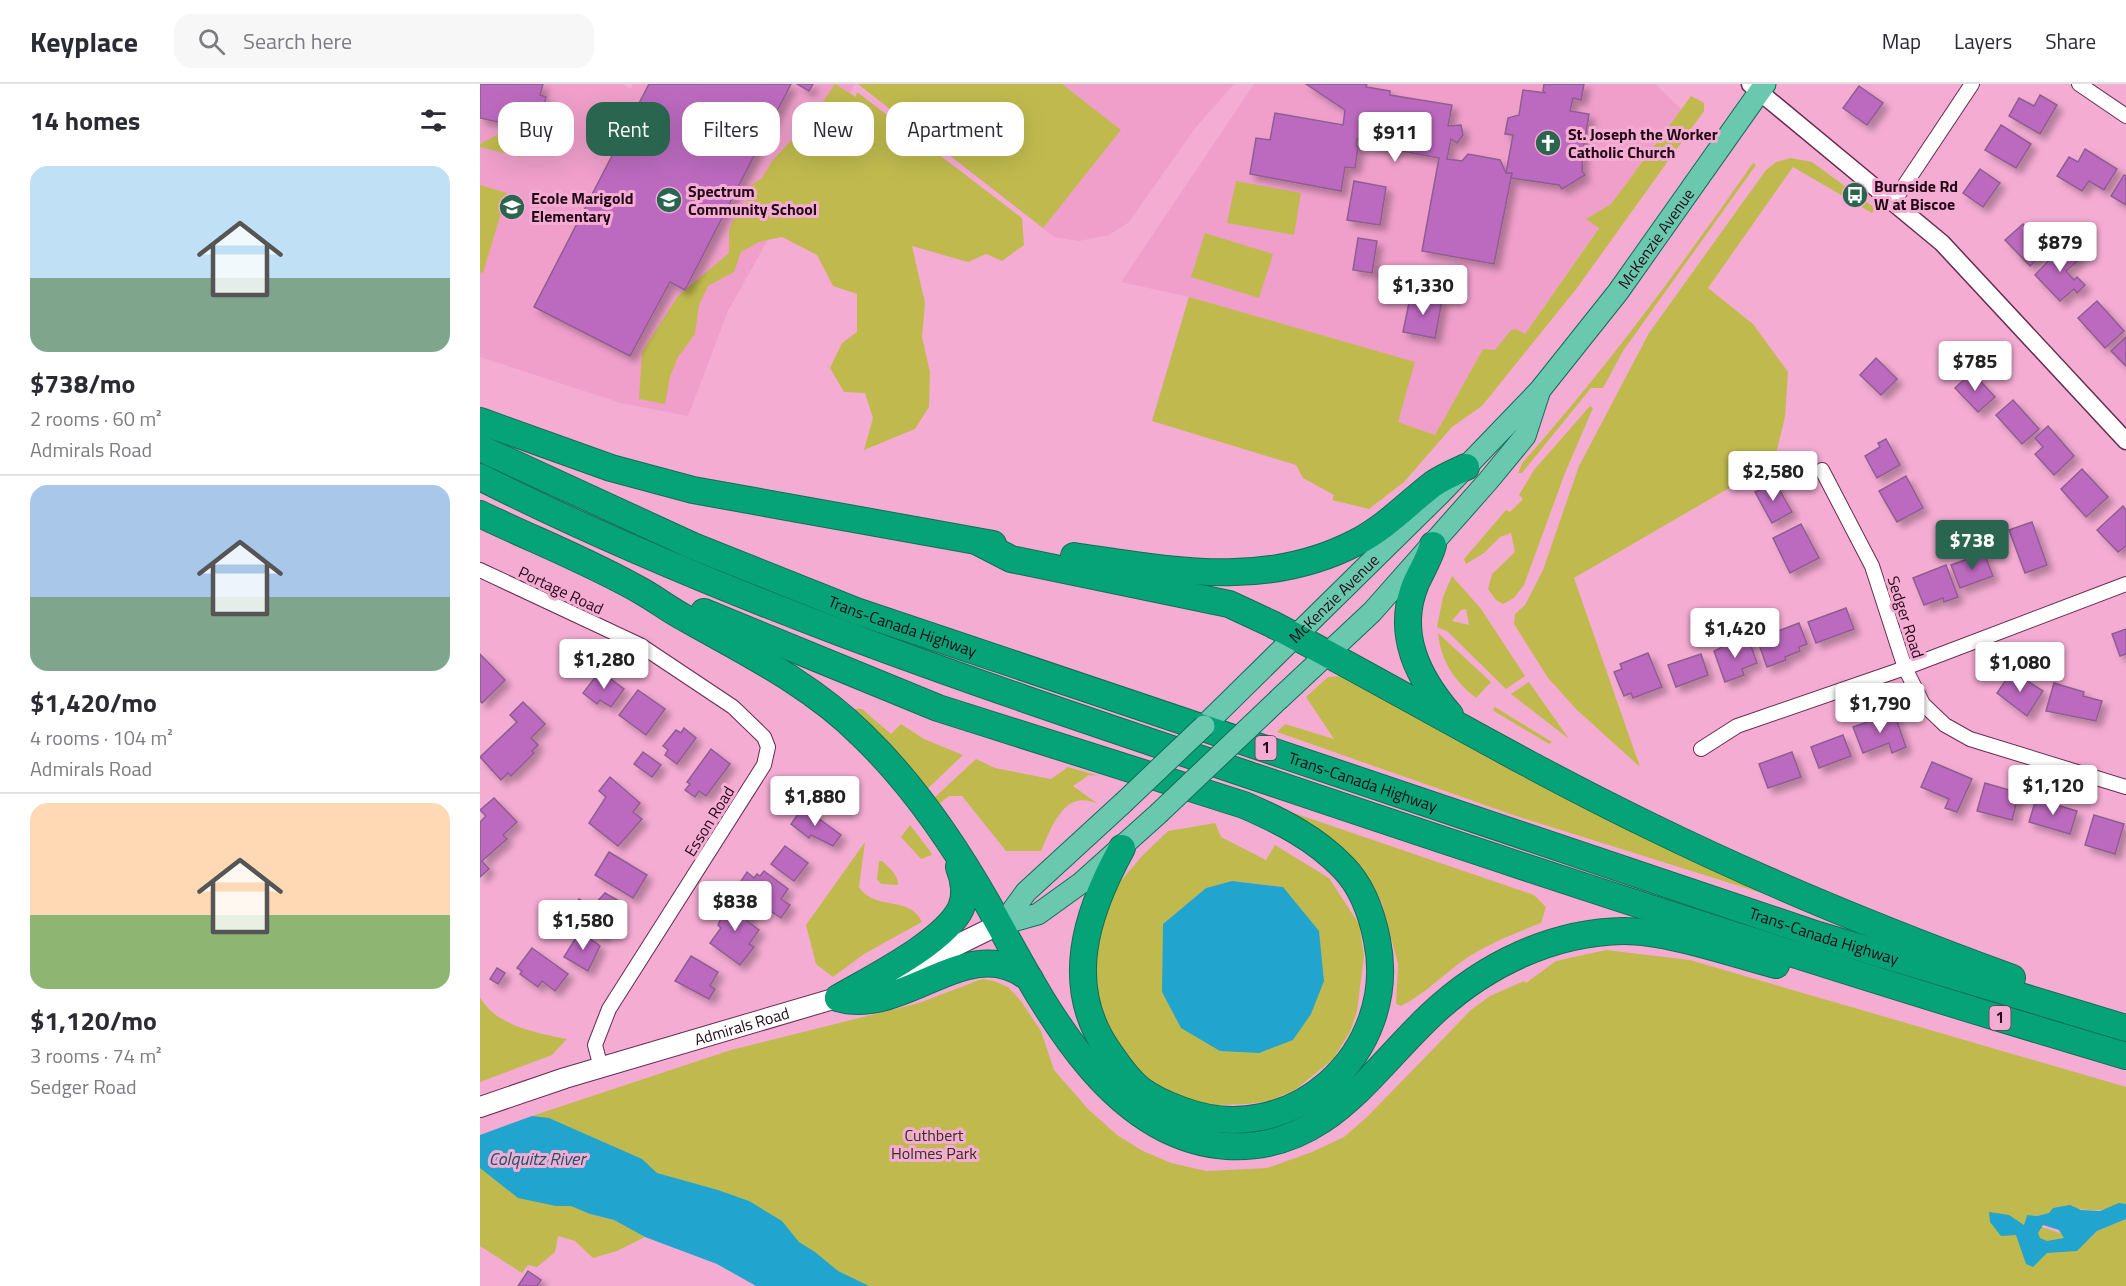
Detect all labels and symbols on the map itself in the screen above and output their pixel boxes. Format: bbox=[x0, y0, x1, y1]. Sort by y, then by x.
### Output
pin: $911 bbox=[1359, 112, 1431, 163]
place label: St. Joseph the Worker Catholic Church bbox=[1568, 122, 1718, 164]
church icon: St. Joseph the Worker Catholic Church bbox=[1533, 128, 1563, 158]
place label: Burnside Rd W at Biscoe bbox=[1874, 174, 1958, 216]
place label: Spectrum Community School bbox=[688, 179, 817, 221]
bus stop icon: Burnside Rd W at Biscoe bbox=[1840, 180, 1870, 210]
street label: McKenzie Avenue bbox=[1612, 183, 1700, 294]
school or university icon: Spectrum Community School bbox=[654, 185, 684, 215]
place label: Ecole Marigold Elementary bbox=[531, 186, 634, 228]
school or university icon: Ecole Marigold Elementary bbox=[497, 192, 527, 222]
pin: $879 bbox=[2024, 222, 2096, 273]
pin: $1,330 bbox=[1374, 265, 1472, 316]
pin: $785 bbox=[1939, 341, 2011, 392]
pin: $2,580 bbox=[1724, 451, 1822, 502]
pin: $738 bbox=[1936, 520, 2008, 571]
street label: McKenzie Avenue bbox=[1283, 548, 1384, 648]
street label: Portage Road bbox=[514, 560, 608, 620]
street label: Sedger Road bbox=[1881, 573, 1931, 661]
street label: Trans-Canada Highway bbox=[825, 589, 980, 663]
pin: $1,420 bbox=[1686, 608, 1784, 659]
pin: $1,280 bbox=[555, 639, 653, 690]
pin: $1,080 bbox=[1971, 642, 2069, 693]
pin: $1,790 bbox=[1831, 683, 1929, 734]
road number: 1 bbox=[1256, 736, 1276, 760]
street label: Trans-Canada Highway bbox=[1285, 746, 1441, 818]
pin: $1,120 bbox=[2004, 765, 2102, 816]
pin: $1,880 bbox=[766, 776, 864, 827]
street label: Esson Road bbox=[678, 781, 740, 861]
pin: $838 bbox=[699, 881, 771, 932]
pin: $1,580 bbox=[534, 900, 632, 951]
street label: Trans-Canada Highway bbox=[1746, 901, 1902, 971]
street label: Admirals Road bbox=[691, 1001, 792, 1051]
road number: 1 bbox=[1990, 1006, 2010, 1030]
park label: Cuthbert Holmes Park bbox=[891, 1123, 977, 1165]
water label: Colquitz River bbox=[489, 1145, 587, 1172]

